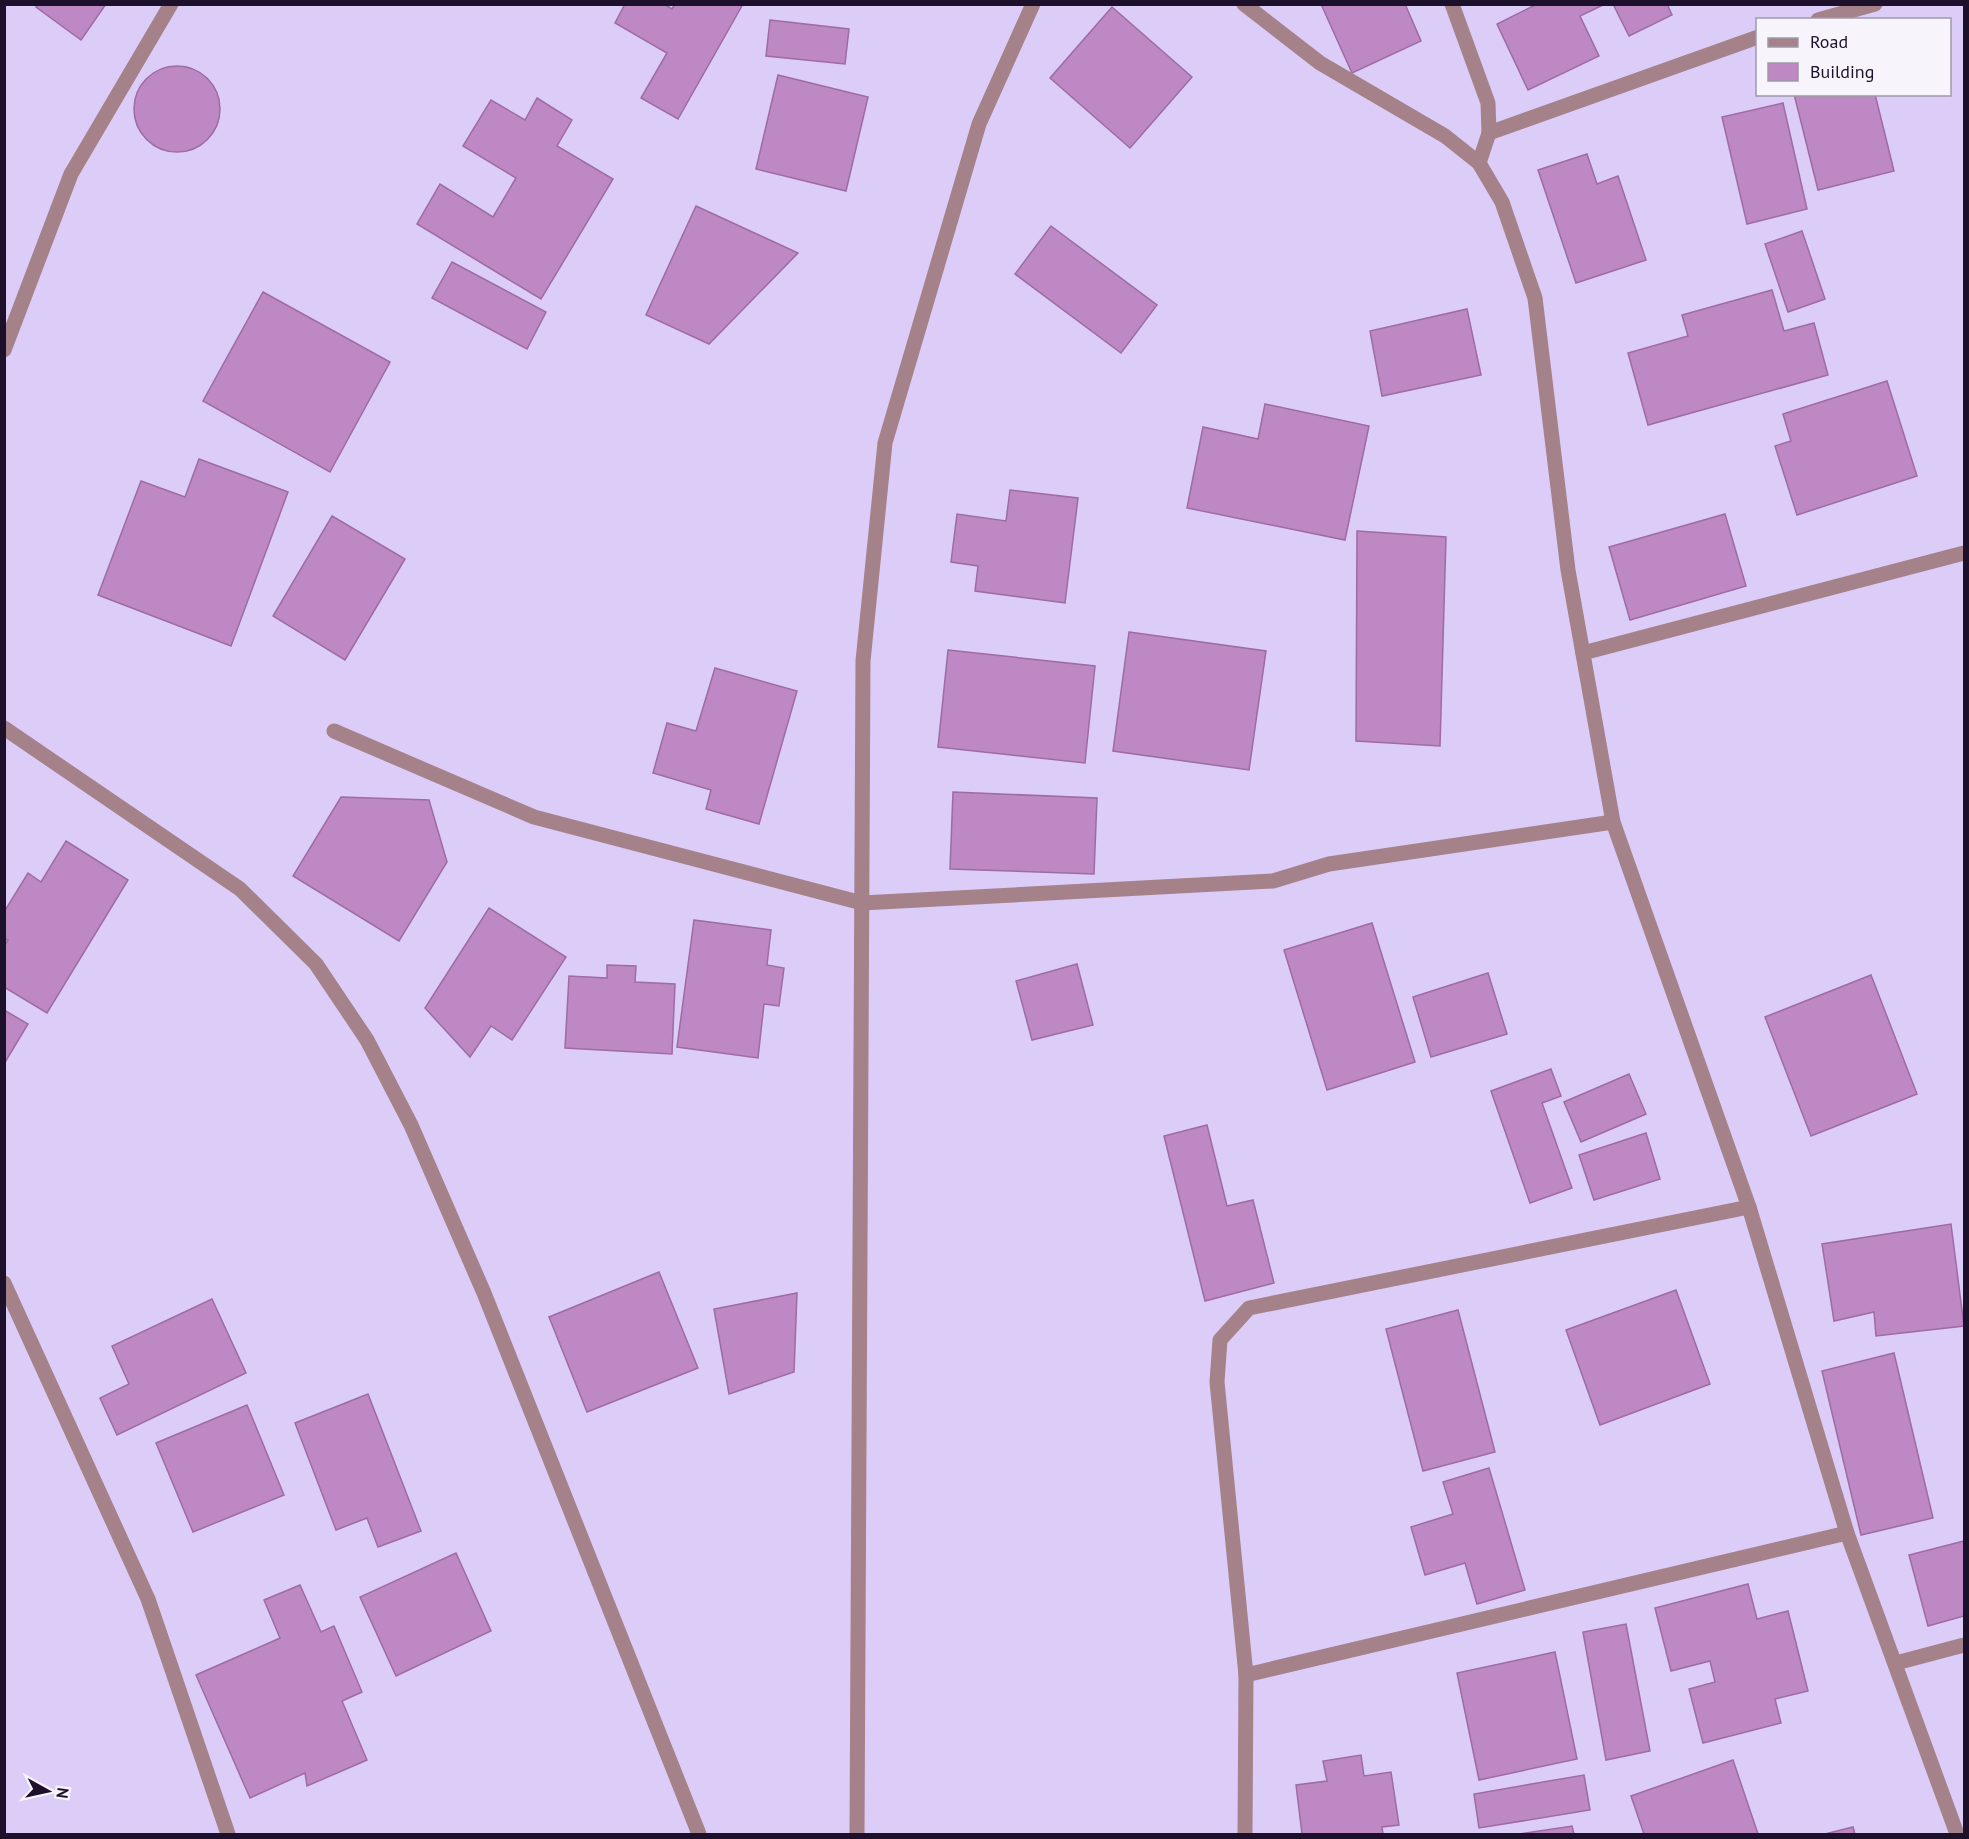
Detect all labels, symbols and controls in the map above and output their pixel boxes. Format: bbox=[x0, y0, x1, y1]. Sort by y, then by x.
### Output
legend bbox=[1756, 18, 1951, 96]
text: Road bbox=[1810, 30, 1848, 53]
text: Building bbox=[1810, 60, 1874, 83]
north arrow bbox=[18, 1761, 78, 1821]
text: N bbox=[52, 1786, 73, 1800]

